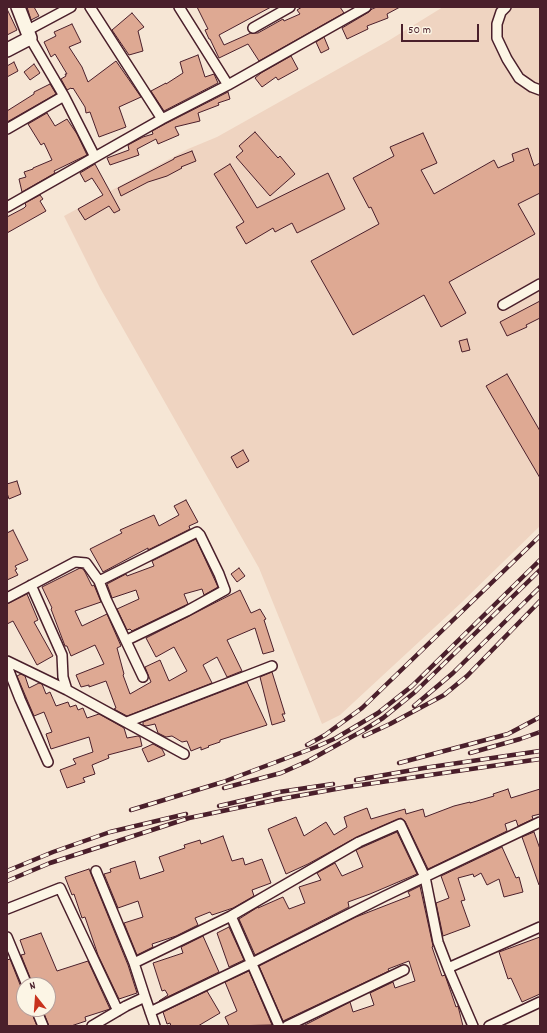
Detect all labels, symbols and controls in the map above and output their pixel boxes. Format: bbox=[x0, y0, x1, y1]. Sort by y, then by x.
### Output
scale bar bbox=[403, 16, 481, 42]
text: 50 m bbox=[408, 22, 431, 39]
north arrow bbox=[16, 977, 56, 1017]
text: N bbox=[28, 978, 38, 995]

